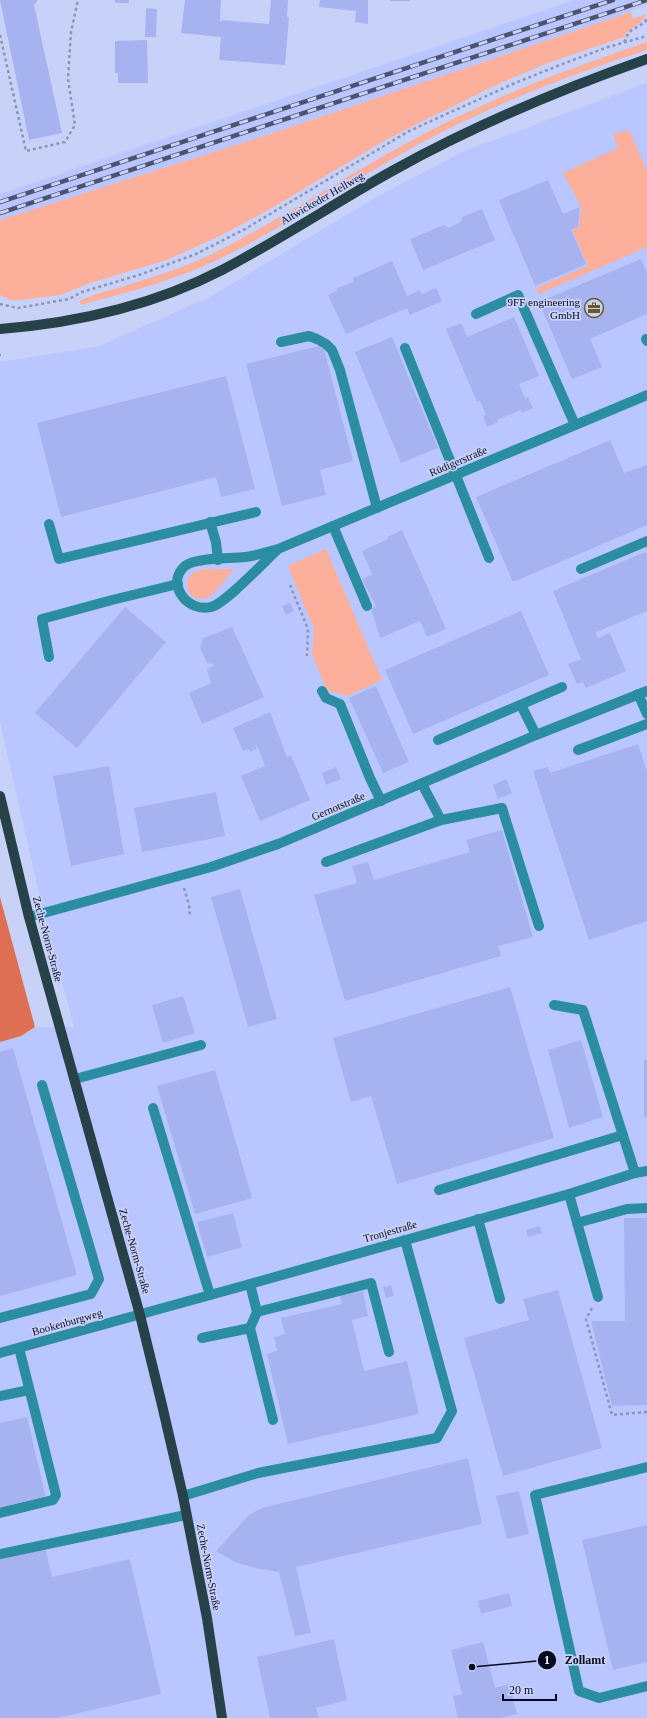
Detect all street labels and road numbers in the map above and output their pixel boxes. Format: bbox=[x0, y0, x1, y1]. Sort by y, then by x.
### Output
street label: Altwickeder Hellweg bbox=[278, 169, 366, 227]
street label: Rüdigerstraße bbox=[427, 443, 489, 479]
street label: Gernotstraße bbox=[310, 789, 367, 823]
street label: Zeche-Norm-Straße bbox=[31, 895, 65, 983]
street label: Zeche-Norm-Straße bbox=[117, 1207, 153, 1295]
street label: Tronjestraße bbox=[362, 1218, 418, 1244]
street label: Bookenburgweg bbox=[30, 1306, 104, 1338]
street label: Zeche-Norm-Straße bbox=[195, 1523, 223, 1611]

